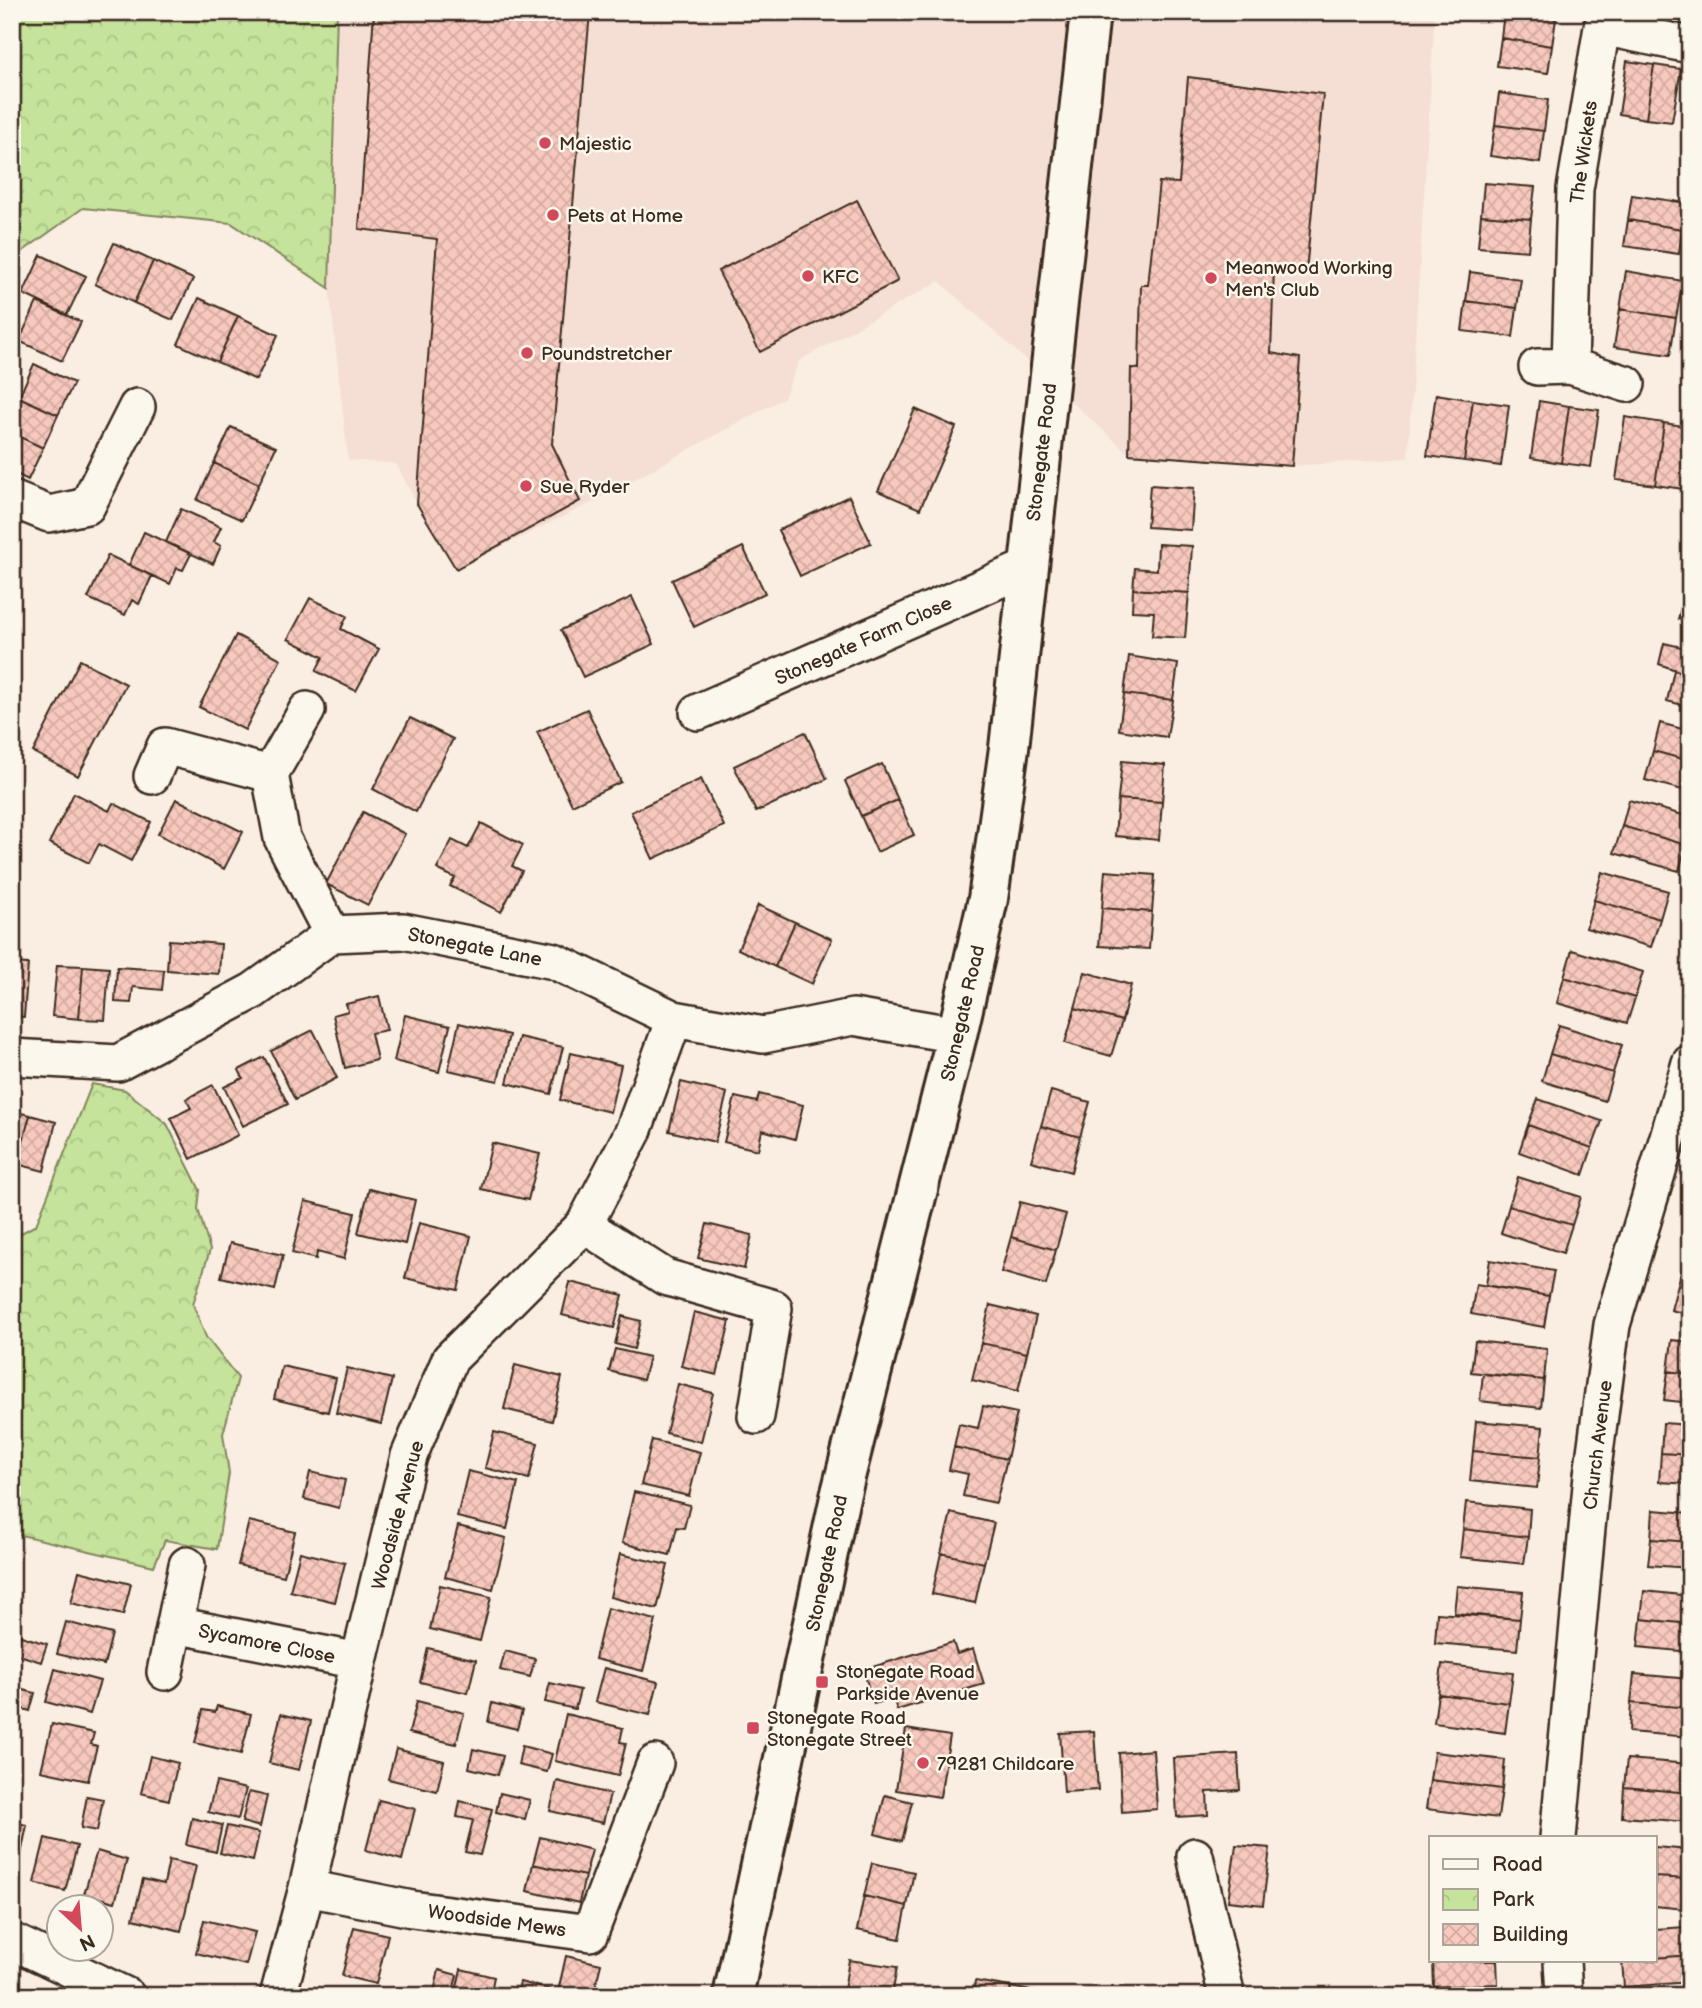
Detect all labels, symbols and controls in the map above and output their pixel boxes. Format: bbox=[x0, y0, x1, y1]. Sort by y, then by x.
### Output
street label: The Wickets bbox=[1566, 99, 1603, 205]
place label: Majestic bbox=[559, 133, 632, 156]
marker: Majestic bbox=[537, 135, 553, 151]
place label: Pets at Home bbox=[567, 205, 683, 228]
marker: Pets at Home bbox=[545, 207, 561, 223]
place label: Meanwood Working Men's Club bbox=[1225, 257, 1393, 302]
place label: KFC bbox=[822, 266, 859, 289]
marker: KFC bbox=[800, 268, 816, 284]
marker: Meanwood Working Men's Club bbox=[1203, 270, 1219, 286]
place label: Poundstretcher bbox=[541, 343, 673, 366]
marker: Poundstretcher bbox=[519, 345, 535, 361]
street label: Stonegate Road bbox=[1023, 382, 1062, 523]
place label: Sue Ryder bbox=[540, 476, 630, 499]
marker: Sue Ryder bbox=[518, 478, 534, 494]
street label: Stonegate Farm Close bbox=[772, 592, 956, 691]
street label: Stonegate Lane bbox=[406, 923, 544, 972]
street label: Stonegate Road bbox=[937, 943, 990, 1084]
street label: Church Avenue bbox=[1579, 1379, 1618, 1511]
street label: Woodside Avenue bbox=[367, 1438, 429, 1593]
street label: Stonegate Road bbox=[802, 1493, 853, 1634]
street label: Sycamore Close bbox=[196, 1620, 337, 1669]
place label: Stonegate Road Parkside Avenue bbox=[836, 1661, 979, 1706]
marker: Stonegate Road Parkside Avenue bbox=[814, 1674, 830, 1690]
place label: Stonegate Road Stonegate Street bbox=[767, 1707, 912, 1752]
marker: Stonegate Road Stonegate Street bbox=[745, 1720, 761, 1736]
place label: 79281 Childcare bbox=[937, 1753, 1074, 1776]
marker: 79281 Childcare bbox=[915, 1755, 931, 1771]
legend bbox=[1429, 1836, 1656, 1962]
text: Road bbox=[1492, 1852, 1543, 1877]
text: Park bbox=[1492, 1887, 1535, 1912]
north arrow bbox=[46, 1892, 116, 1962]
street label: Woodside Mews bbox=[426, 1900, 568, 1943]
text: Building bbox=[1492, 1922, 1568, 1947]
text: N bbox=[75, 1928, 98, 1955]

